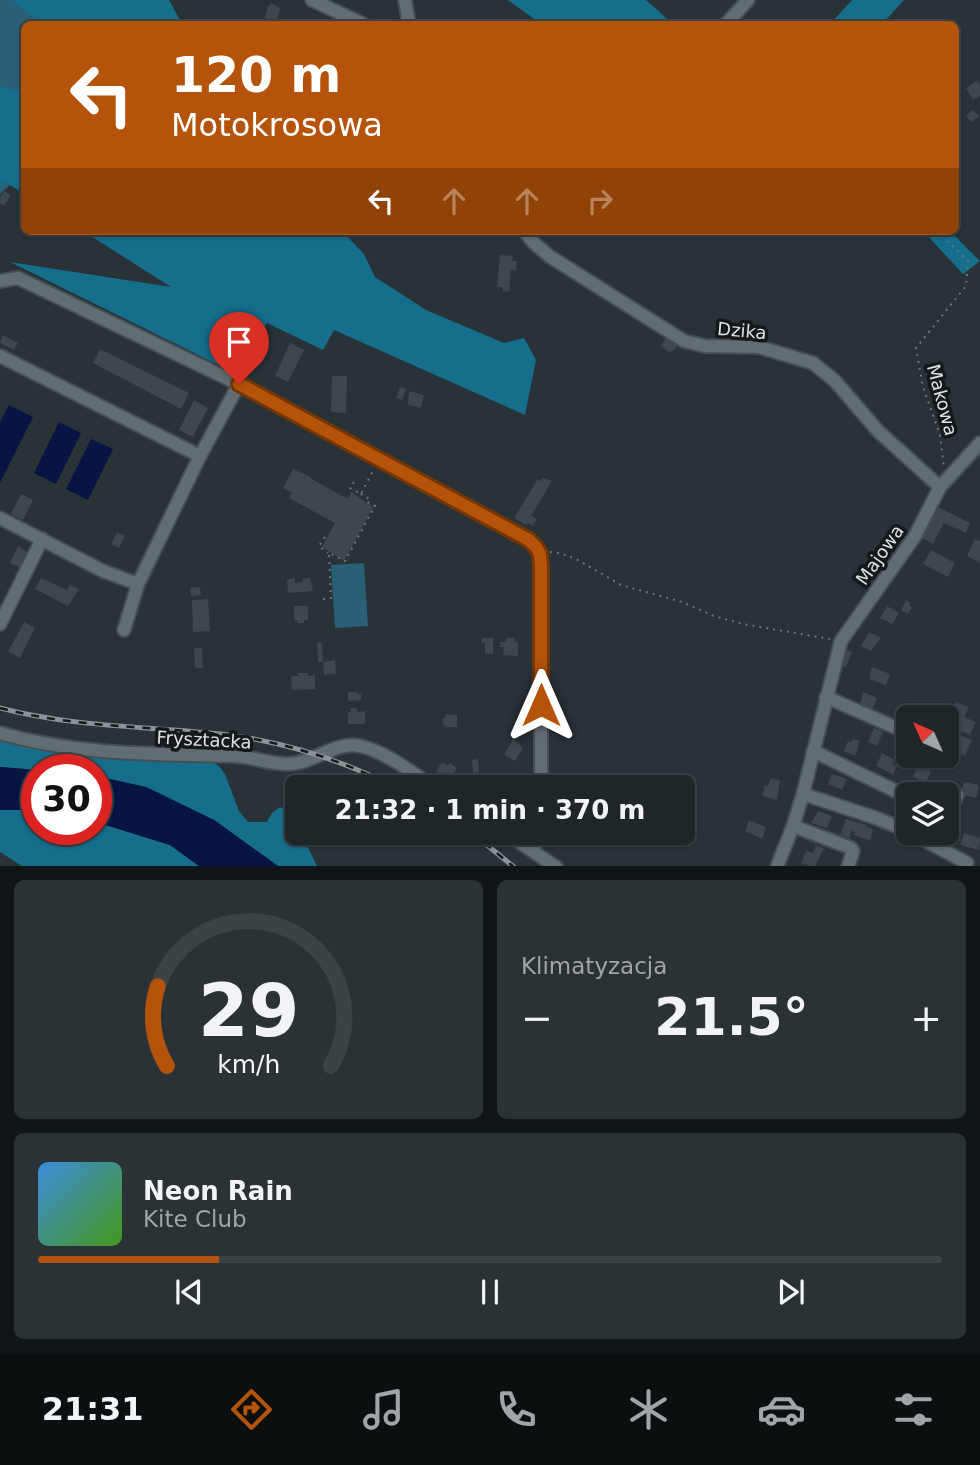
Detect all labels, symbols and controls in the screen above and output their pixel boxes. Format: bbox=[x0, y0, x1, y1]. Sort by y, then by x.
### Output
text: 120 m bbox=[171, 47, 341, 104]
icon: left bbox=[56, 49, 147, 140]
text: Motokrosowa bbox=[171, 106, 383, 144]
icon: left bbox=[362, 182, 400, 220]
icon: ahead bbox=[435, 182, 473, 220]
icon: ahead bbox=[508, 182, 546, 220]
icon: right bbox=[581, 182, 619, 220]
pin bbox=[209, 312, 269, 384]
street label: Dzika bbox=[716, 318, 768, 343]
icon: arrive bbox=[220, 323, 258, 361]
street label: Makowa bbox=[923, 362, 962, 438]
street label: Majowa bbox=[851, 521, 908, 589]
position arrow bbox=[504, 668, 578, 742]
north arrow bbox=[896, 705, 959, 768]
map controls bbox=[896, 705, 959, 845]
street label: Frysztacka bbox=[156, 727, 252, 752]
speed limit sign: 30 bbox=[21, 754, 112, 845]
button: layers bbox=[896, 782, 959, 845]
text: 21:32 · 1 min · 370 m bbox=[335, 795, 645, 825]
text: Klimatyzacja bbox=[521, 953, 667, 979]
text: 29 bbox=[198, 968, 299, 1053]
text: 21.5° bbox=[654, 987, 809, 1047]
text: − bbox=[521, 996, 553, 1040]
text: + bbox=[910, 996, 942, 1040]
text: km/h bbox=[217, 1049, 280, 1078]
text: Neon Rain bbox=[143, 1176, 293, 1206]
text: Kite Club bbox=[143, 1206, 247, 1232]
icon: previous bbox=[170, 1273, 208, 1311]
icon: pause bbox=[471, 1273, 509, 1311]
icon: next bbox=[772, 1273, 810, 1311]
icon: directions bbox=[227, 1385, 276, 1434]
icon: music bbox=[359, 1385, 408, 1434]
icon: phone bbox=[492, 1385, 541, 1434]
icon: climate bbox=[624, 1385, 673, 1434]
icon: car bbox=[757, 1385, 806, 1434]
icon: filters bbox=[889, 1385, 938, 1434]
text: 21:31 bbox=[42, 1390, 144, 1428]

